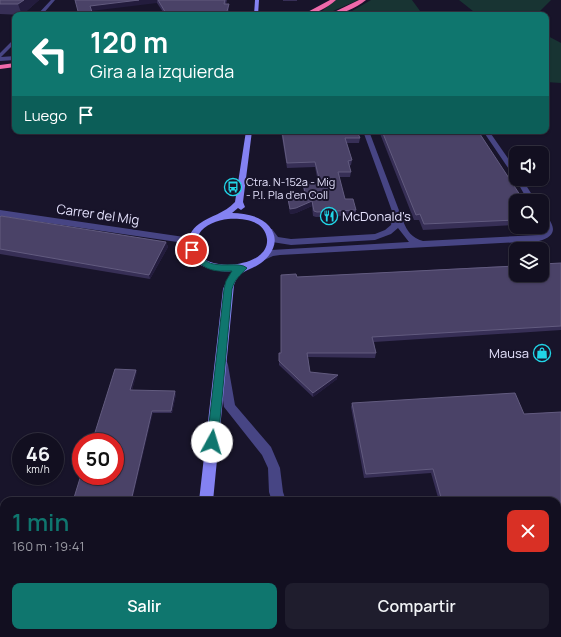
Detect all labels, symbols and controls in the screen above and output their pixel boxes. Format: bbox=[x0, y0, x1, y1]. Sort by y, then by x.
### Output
text: 120 m bbox=[90, 23, 168, 61]
icon: left bbox=[24, 28, 76, 80]
text: Gira a la izquierda bbox=[90, 59, 234, 83]
icon: arrive bbox=[75, 104, 97, 126]
text: Luego bbox=[24, 105, 67, 126]
map controls bbox=[509, 146, 549, 282]
button: sound bbox=[509, 146, 549, 186]
place label: Ctra. N-152a - Mig - P.I. Pla d'en Coll bbox=[246, 174, 335, 202]
bus stop icon: Ctra. N-152a - Mig - P.I. Pla d'en Coll bbox=[223, 177, 243, 197]
button: search bbox=[509, 194, 549, 234]
street label: Carrer del Mig bbox=[56, 199, 140, 229]
restaurant icon: McDonald's bbox=[319, 206, 339, 226]
place label: McDonald's bbox=[342, 207, 411, 225]
pin bbox=[175, 233, 209, 267]
icon: arrive bbox=[181, 239, 203, 261]
button: layers bbox=[509, 242, 549, 282]
shop icon: Mausa bbox=[532, 343, 552, 363]
place label: Mausa bbox=[489, 344, 529, 362]
position arrow bbox=[191, 421, 233, 463]
speed limit sign: 50 bbox=[72, 433, 124, 485]
text: 46 bbox=[26, 440, 50, 467]
text: km/h bbox=[26, 462, 50, 476]
text: 1 min bbox=[12, 505, 69, 538]
button: close bbox=[507, 510, 549, 552]
text: 160 m · 19:41 bbox=[12, 537, 85, 555]
button: Salir bbox=[12, 583, 277, 629]
button: Compartir bbox=[285, 583, 549, 629]

